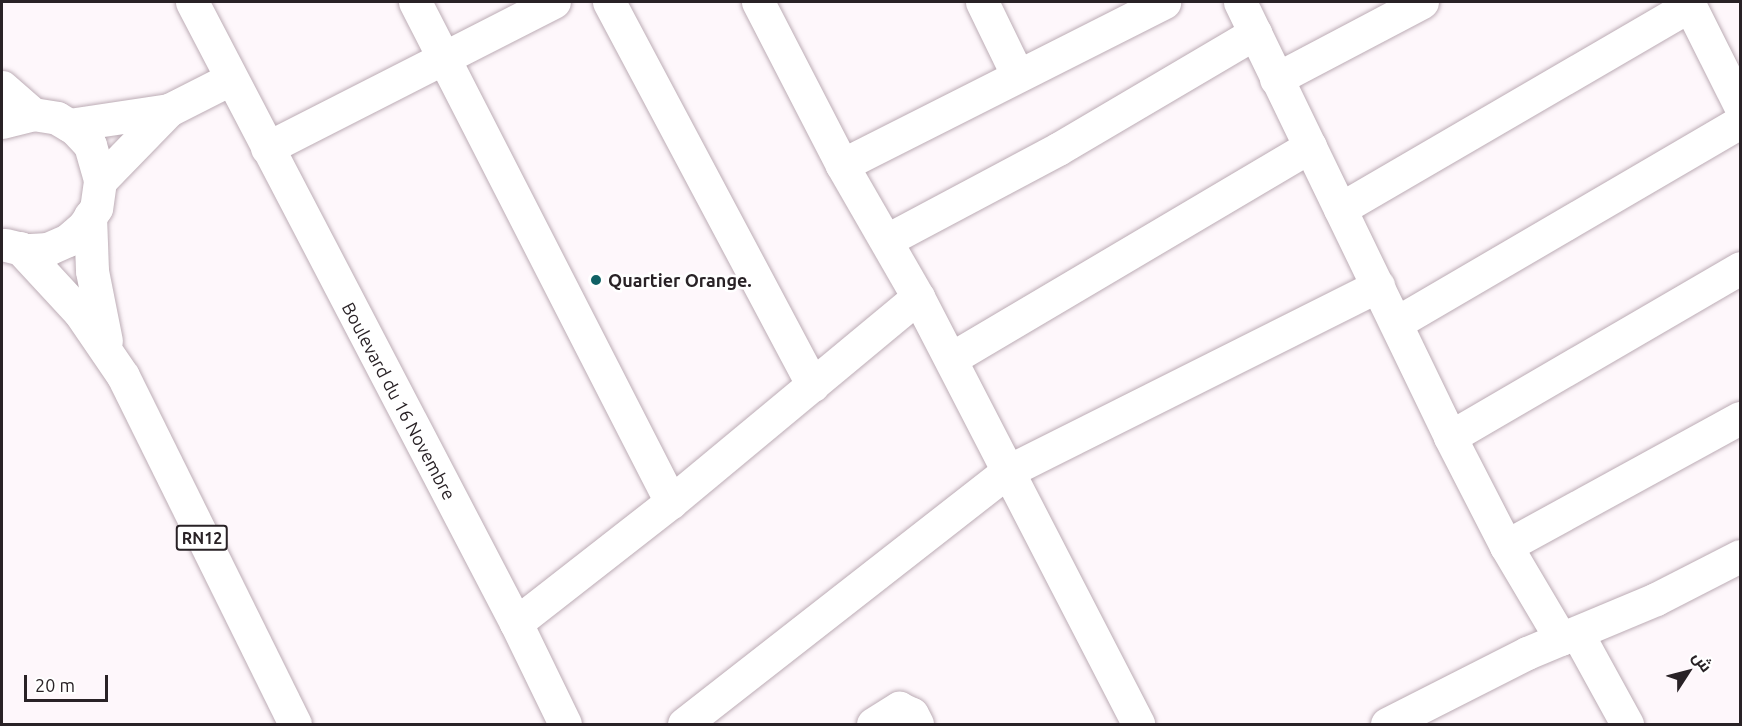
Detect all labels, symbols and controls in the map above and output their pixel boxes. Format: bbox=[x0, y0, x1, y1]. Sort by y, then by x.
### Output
place label: Quartier Orange. bbox=[608, 269, 752, 291]
marker: Quartier Orange. bbox=[589, 273, 603, 287]
street label: Boulevard du 16 Novembre bbox=[338, 299, 460, 503]
road number: RN12 bbox=[175, 525, 229, 551]
north arrow bbox=[1658, 642, 1718, 702]
text: ش bbox=[1689, 648, 1716, 675]
scale bar bbox=[27, 663, 111, 701]
text: 20 m bbox=[35, 675, 75, 695]

